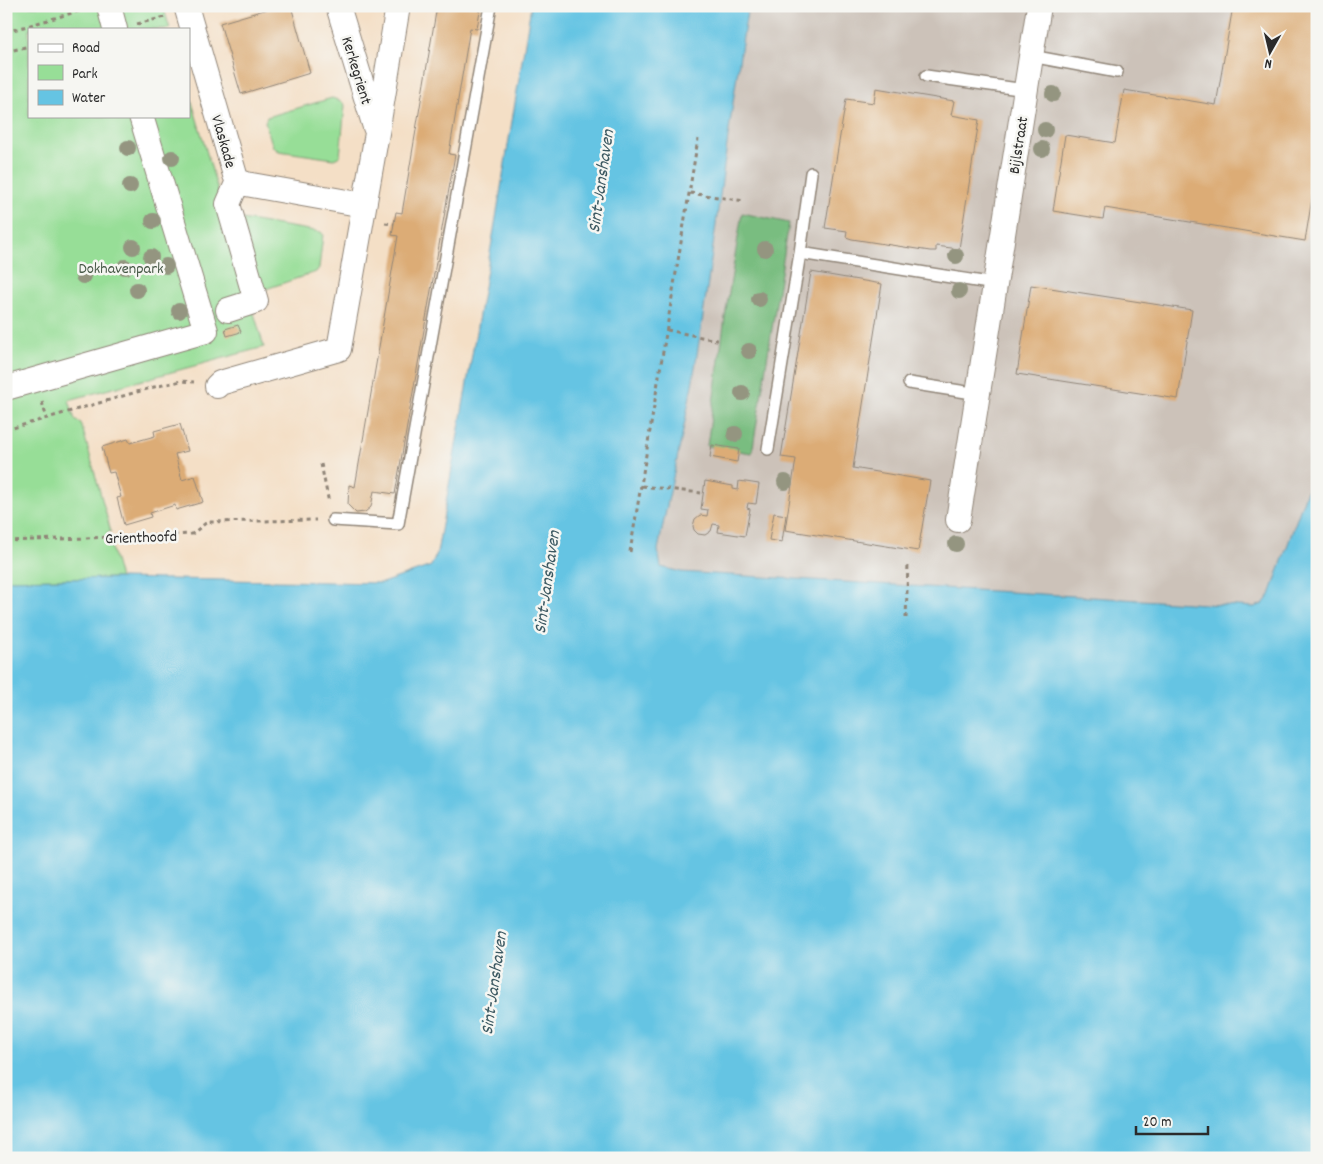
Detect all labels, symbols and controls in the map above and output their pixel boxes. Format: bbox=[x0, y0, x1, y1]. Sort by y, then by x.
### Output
legend bbox=[28, 28, 190, 118]
north arrow bbox=[1246, 28, 1296, 78]
street label: Kerkegrient bbox=[334, 34, 377, 108]
text: Road bbox=[72, 38, 100, 60]
text: N bbox=[1264, 52, 1273, 73]
text: Park bbox=[72, 64, 98, 86]
text: Water bbox=[72, 88, 106, 110]
street label: Vlaskade bbox=[204, 112, 241, 171]
street label: Bijlstraat bbox=[1004, 115, 1035, 176]
water label: Sint-Janshaven bbox=[583, 128, 622, 234]
park label: Dokhavenpark bbox=[78, 258, 164, 281]
street label: Grienthoofd bbox=[105, 526, 177, 551]
water label: Sint-Janshaven bbox=[529, 529, 568, 635]
water label: Sint-Janshaven bbox=[476, 930, 515, 1036]
scale bar bbox=[1136, 1104, 1208, 1136]
text: 20 m bbox=[1143, 1112, 1171, 1134]

